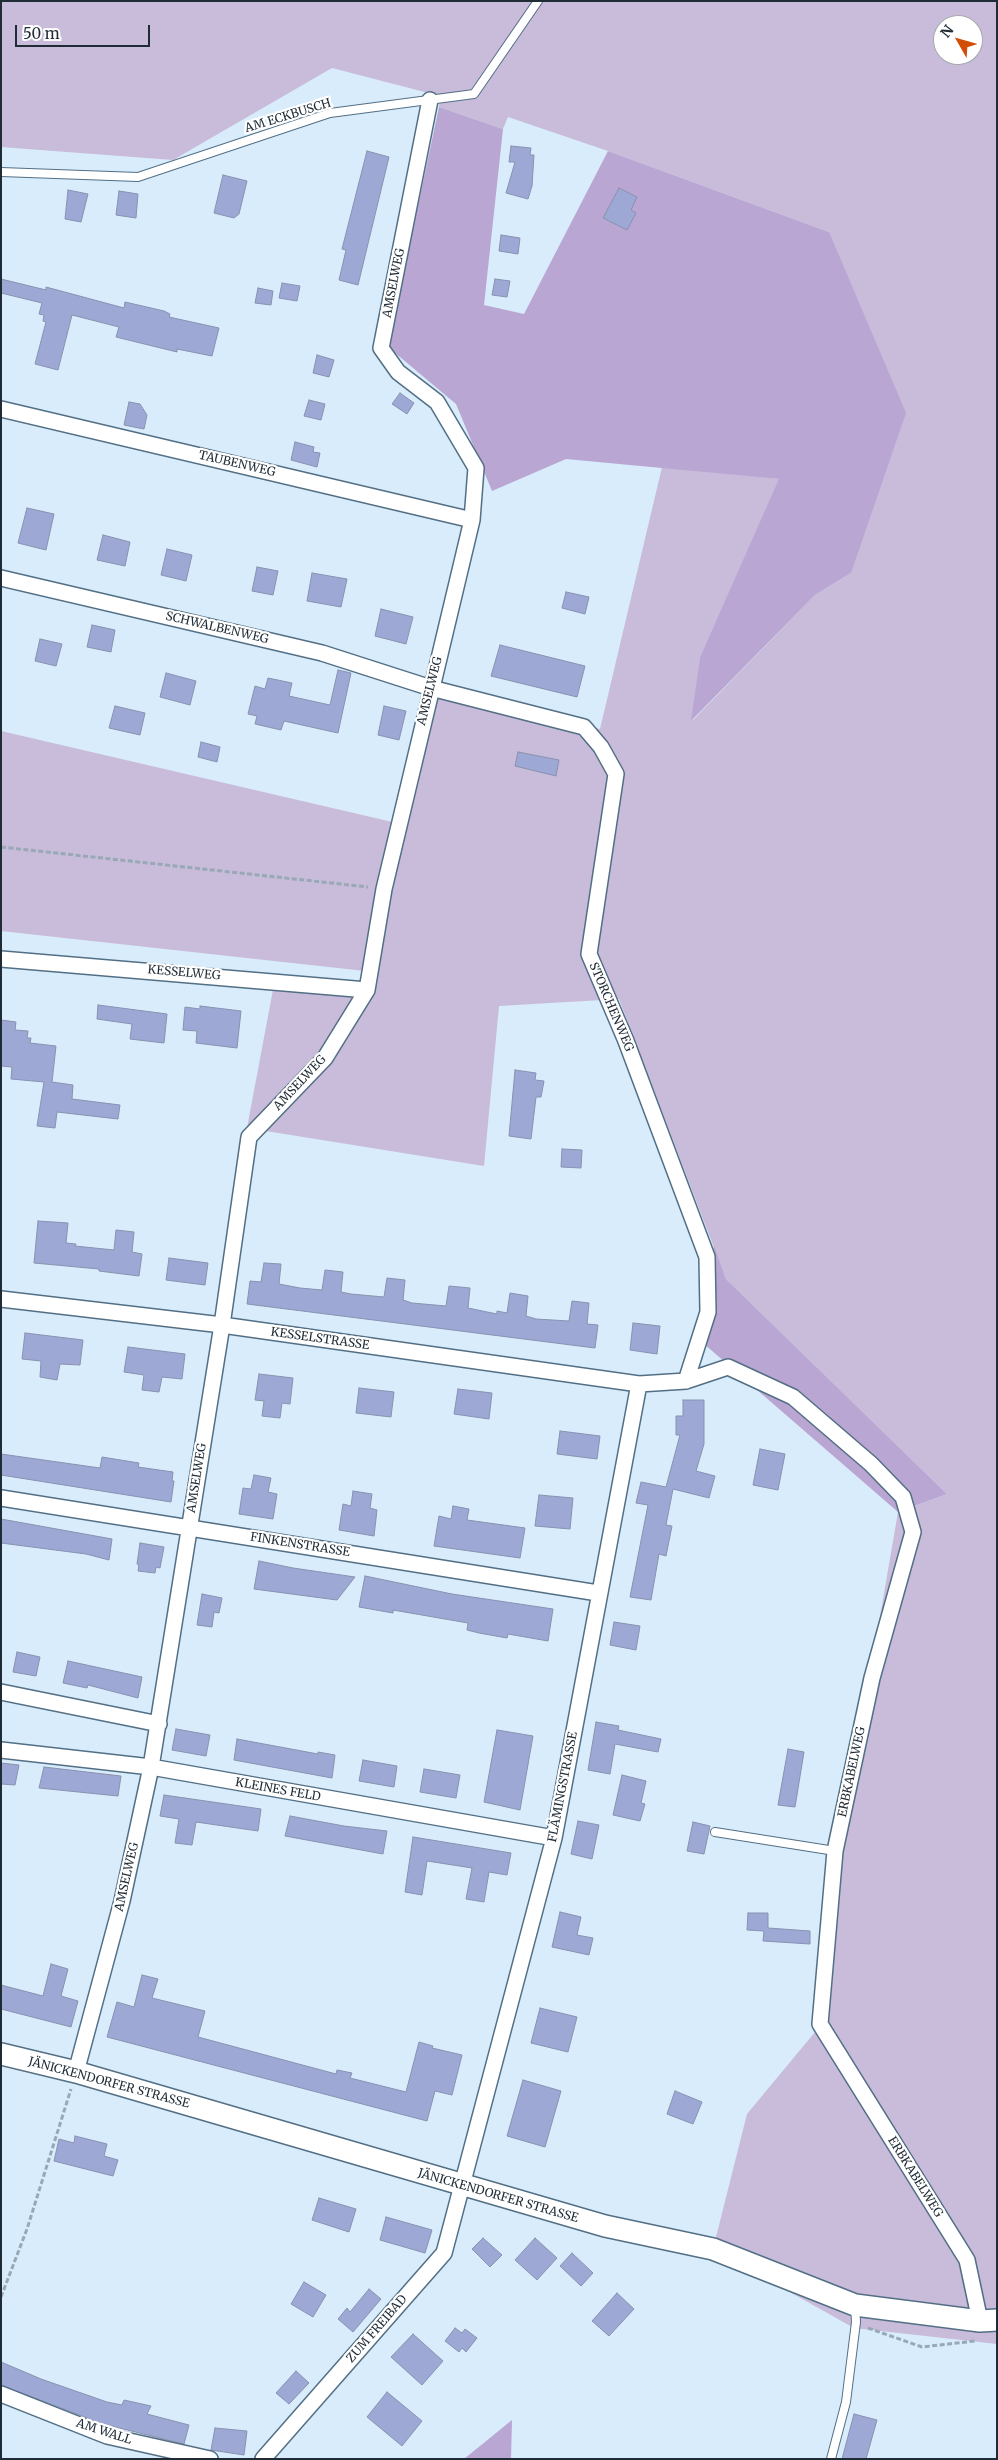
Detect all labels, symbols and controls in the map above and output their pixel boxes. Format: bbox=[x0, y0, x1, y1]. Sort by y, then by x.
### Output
scale bar bbox=[18, 15, 152, 47]
north arrow bbox=[933, 15, 983, 65]
text: N bbox=[936, 21, 957, 41]
text: 50 m bbox=[23, 24, 60, 43]
street label: AM ECKBUSCH bbox=[243, 96, 333, 136]
street label: AMSELWEG bbox=[380, 247, 408, 319]
street label: TAUBENWEG bbox=[197, 448, 277, 480]
street label: SCHWALBENWEG bbox=[164, 609, 270, 647]
street label: AMSELWEG bbox=[415, 655, 445, 727]
street label: STORCHENWEG bbox=[586, 960, 636, 1054]
street label: KESSELWEG bbox=[147, 963, 221, 983]
street label: AMSELWEG bbox=[271, 1052, 329, 1114]
street label: KESSELSTRASSE bbox=[270, 1325, 370, 1353]
street label: AMSELWEG bbox=[184, 1442, 210, 1514]
street label: FINKENSTRASSE bbox=[249, 1530, 351, 1560]
street label: ERBKABELWEG bbox=[835, 1726, 869, 1818]
street label: FLÄMINGSTRASSE bbox=[545, 1731, 581, 1843]
street label: KLEINES FELD bbox=[234, 1775, 322, 1805]
street label: AMSELWEG bbox=[112, 1841, 142, 1913]
street label: JÄNICKENDORFER STRASSE bbox=[27, 2055, 191, 2111]
street label: ERBKABELWEG bbox=[885, 2134, 945, 2220]
street label: JÄNICKENDORFER STRASSE bbox=[416, 2166, 580, 2226]
street label: ZUM FREIBAD bbox=[344, 2292, 410, 2366]
street label: AM WALL bbox=[74, 2416, 134, 2448]

